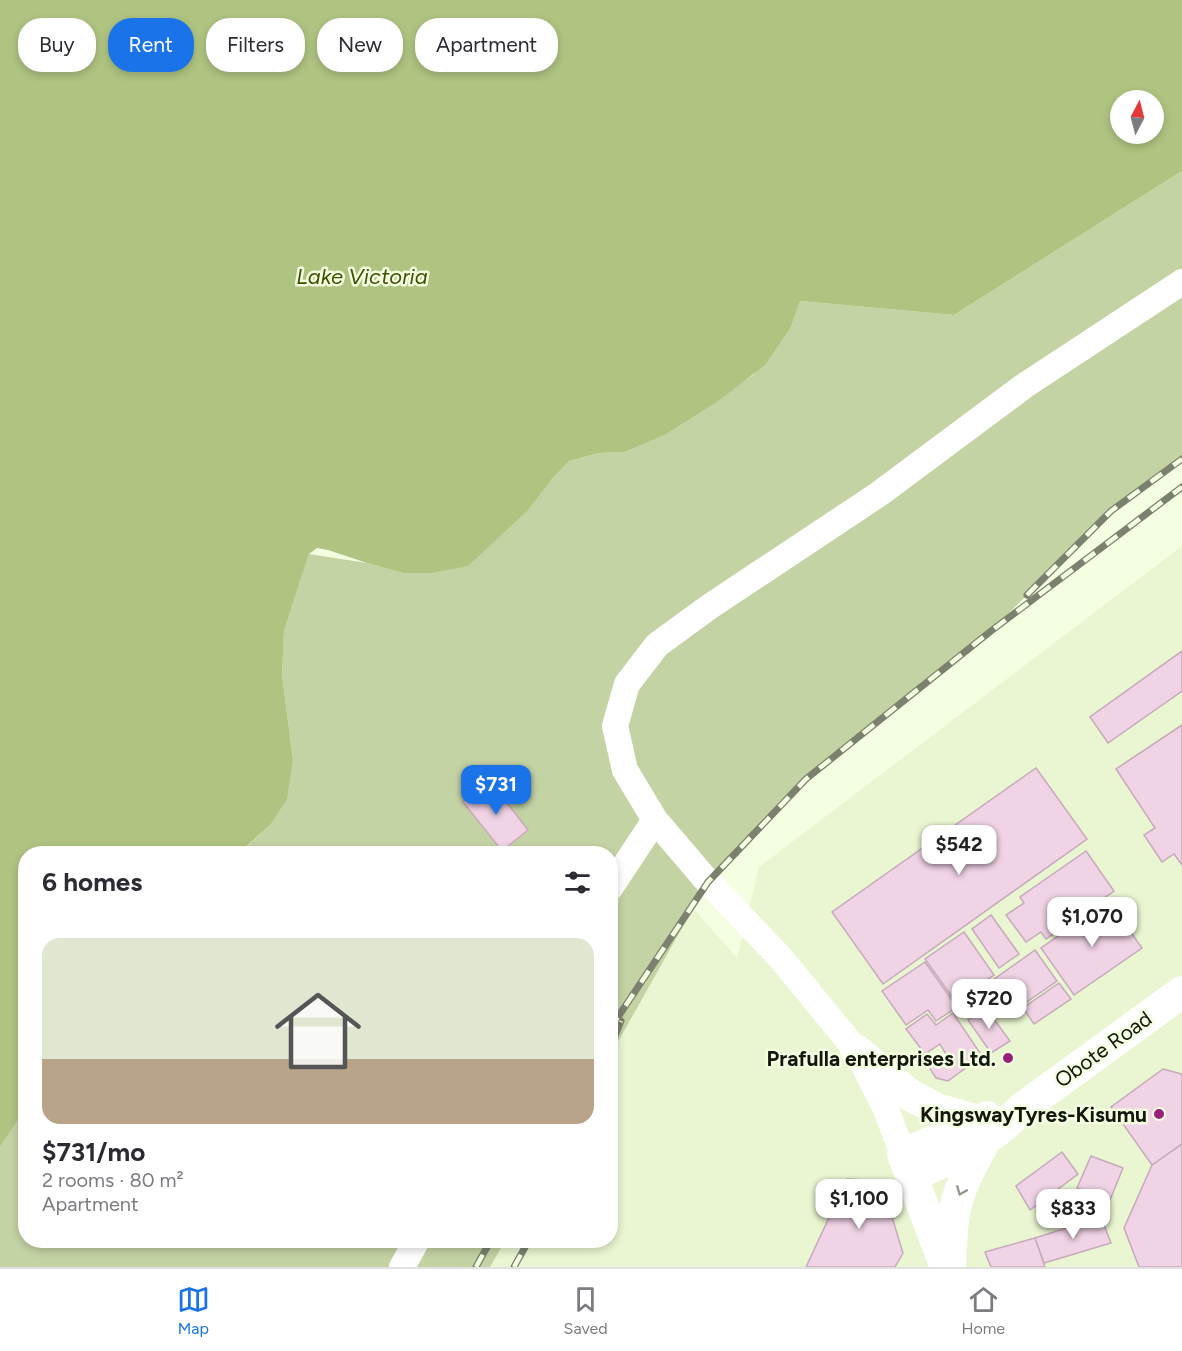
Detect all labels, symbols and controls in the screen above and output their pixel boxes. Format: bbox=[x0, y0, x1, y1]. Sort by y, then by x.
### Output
chip: Buy bbox=[18, 18, 96, 72]
chip: Rent bbox=[108, 18, 194, 72]
chip: Filters bbox=[206, 18, 305, 72]
chip: New bbox=[317, 18, 403, 72]
chip: Apartment bbox=[415, 18, 558, 72]
north arrow bbox=[1110, 90, 1164, 144]
map controls bbox=[1110, 90, 1164, 144]
water label: Lake Victoria bbox=[296, 263, 428, 290]
pin: $731 bbox=[460, 765, 532, 816]
text: $731 bbox=[475, 772, 517, 796]
pin: $542 bbox=[923, 825, 995, 876]
text: $542 bbox=[936, 832, 982, 856]
text: 6 homes bbox=[42, 866, 142, 898]
icon: filters bbox=[561, 866, 594, 899]
pin: $1,070 bbox=[1043, 897, 1141, 948]
text: $1,070 bbox=[1061, 904, 1123, 928]
icon: home bbox=[264, 977, 372, 1085]
pin: $720 bbox=[953, 979, 1025, 1030]
text: $720 bbox=[966, 986, 1012, 1010]
street label: Obote Road bbox=[1050, 1005, 1156, 1093]
place label: Prafulla enterprises Ltd. bbox=[767, 1046, 996, 1071]
marker: Prafulla enterprises Ltd. bbox=[1001, 1051, 1015, 1065]
place label: KingswayTyres-Kisumu bbox=[920, 1102, 1147, 1127]
marker: KingswayTyres-Kisumu bbox=[1152, 1107, 1166, 1121]
text: $731/mo bbox=[42, 1136, 145, 1168]
text: 2 rooms · 80 m² bbox=[42, 1168, 184, 1192]
pin: $1,100 bbox=[810, 1179, 908, 1230]
one-way arrow bbox=[956, 1185, 968, 1196]
text: $1,100 bbox=[829, 1186, 889, 1210]
pin: $833 bbox=[1037, 1189, 1109, 1240]
text: Apartment bbox=[42, 1192, 139, 1216]
text: $833 bbox=[1050, 1196, 1096, 1220]
tab: Map bbox=[177, 1283, 210, 1338]
tab: Saved bbox=[564, 1283, 608, 1338]
tab: Home bbox=[961, 1283, 1005, 1338]

